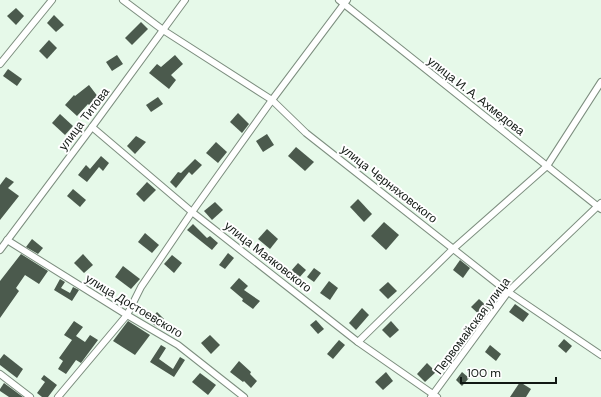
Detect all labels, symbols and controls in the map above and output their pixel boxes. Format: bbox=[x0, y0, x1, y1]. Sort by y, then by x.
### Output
street label: улица И. А. Ахмедова bbox=[424, 53, 528, 139]
street label: улица Титова bbox=[55, 84, 113, 154]
street label: улица Черняховского bbox=[337, 141, 441, 227]
street label: улица Маяковского bbox=[221, 218, 315, 296]
street label: улица Достоевского bbox=[82, 271, 186, 342]
street label: Первомайская улица bbox=[430, 274, 514, 378]
scale bar bbox=[461, 359, 556, 385]
text: 100 m bbox=[467, 365, 501, 381]

